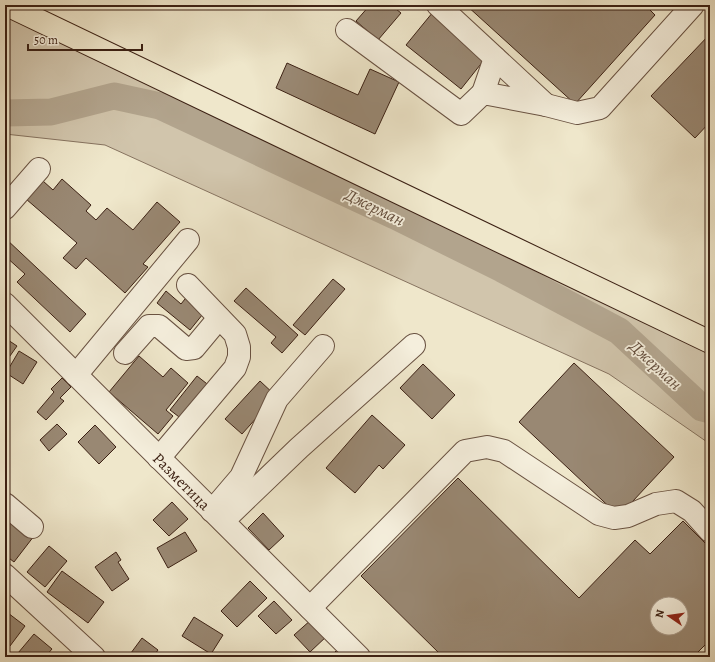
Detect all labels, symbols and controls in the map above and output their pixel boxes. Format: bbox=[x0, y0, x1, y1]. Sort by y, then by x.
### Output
scale bar bbox=[28, 26, 142, 52]
text: 50 m bbox=[34, 32, 58, 48]
water label: Джерман bbox=[340, 183, 409, 232]
water label: Джерман bbox=[624, 335, 687, 396]
street label: Разметица bbox=[148, 448, 215, 516]
north arrow bbox=[649, 596, 689, 636]
text: N bbox=[652, 608, 668, 619]

